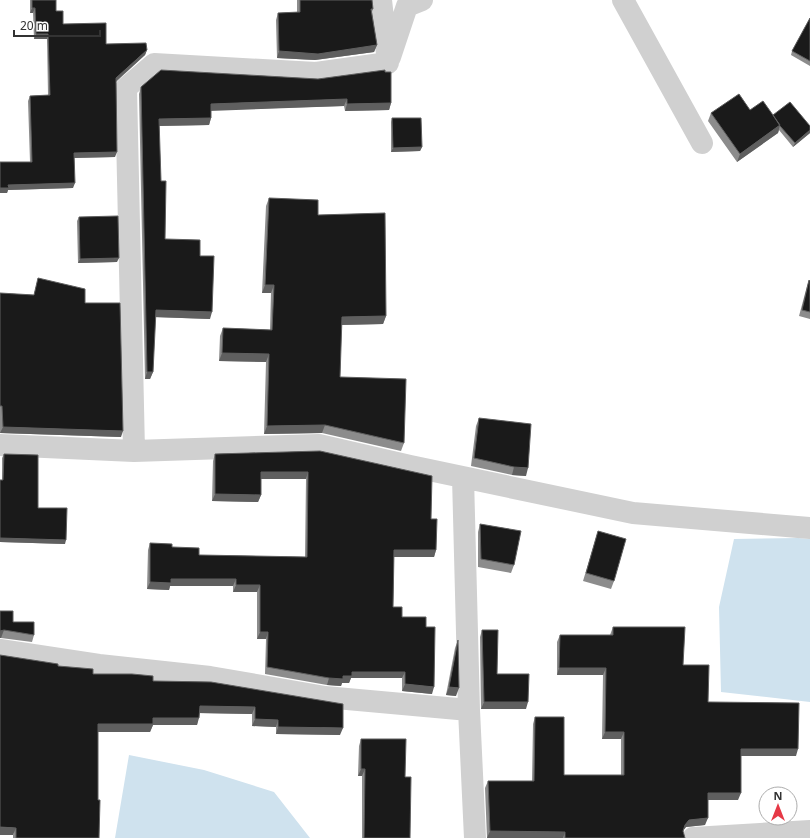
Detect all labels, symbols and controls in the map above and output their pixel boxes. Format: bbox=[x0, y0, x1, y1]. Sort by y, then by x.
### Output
scale bar bbox=[14, 12, 100, 38]
text: 20 m bbox=[20, 17, 48, 34]
north arrow bbox=[758, 786, 798, 826]
text: N bbox=[774, 788, 782, 803]

